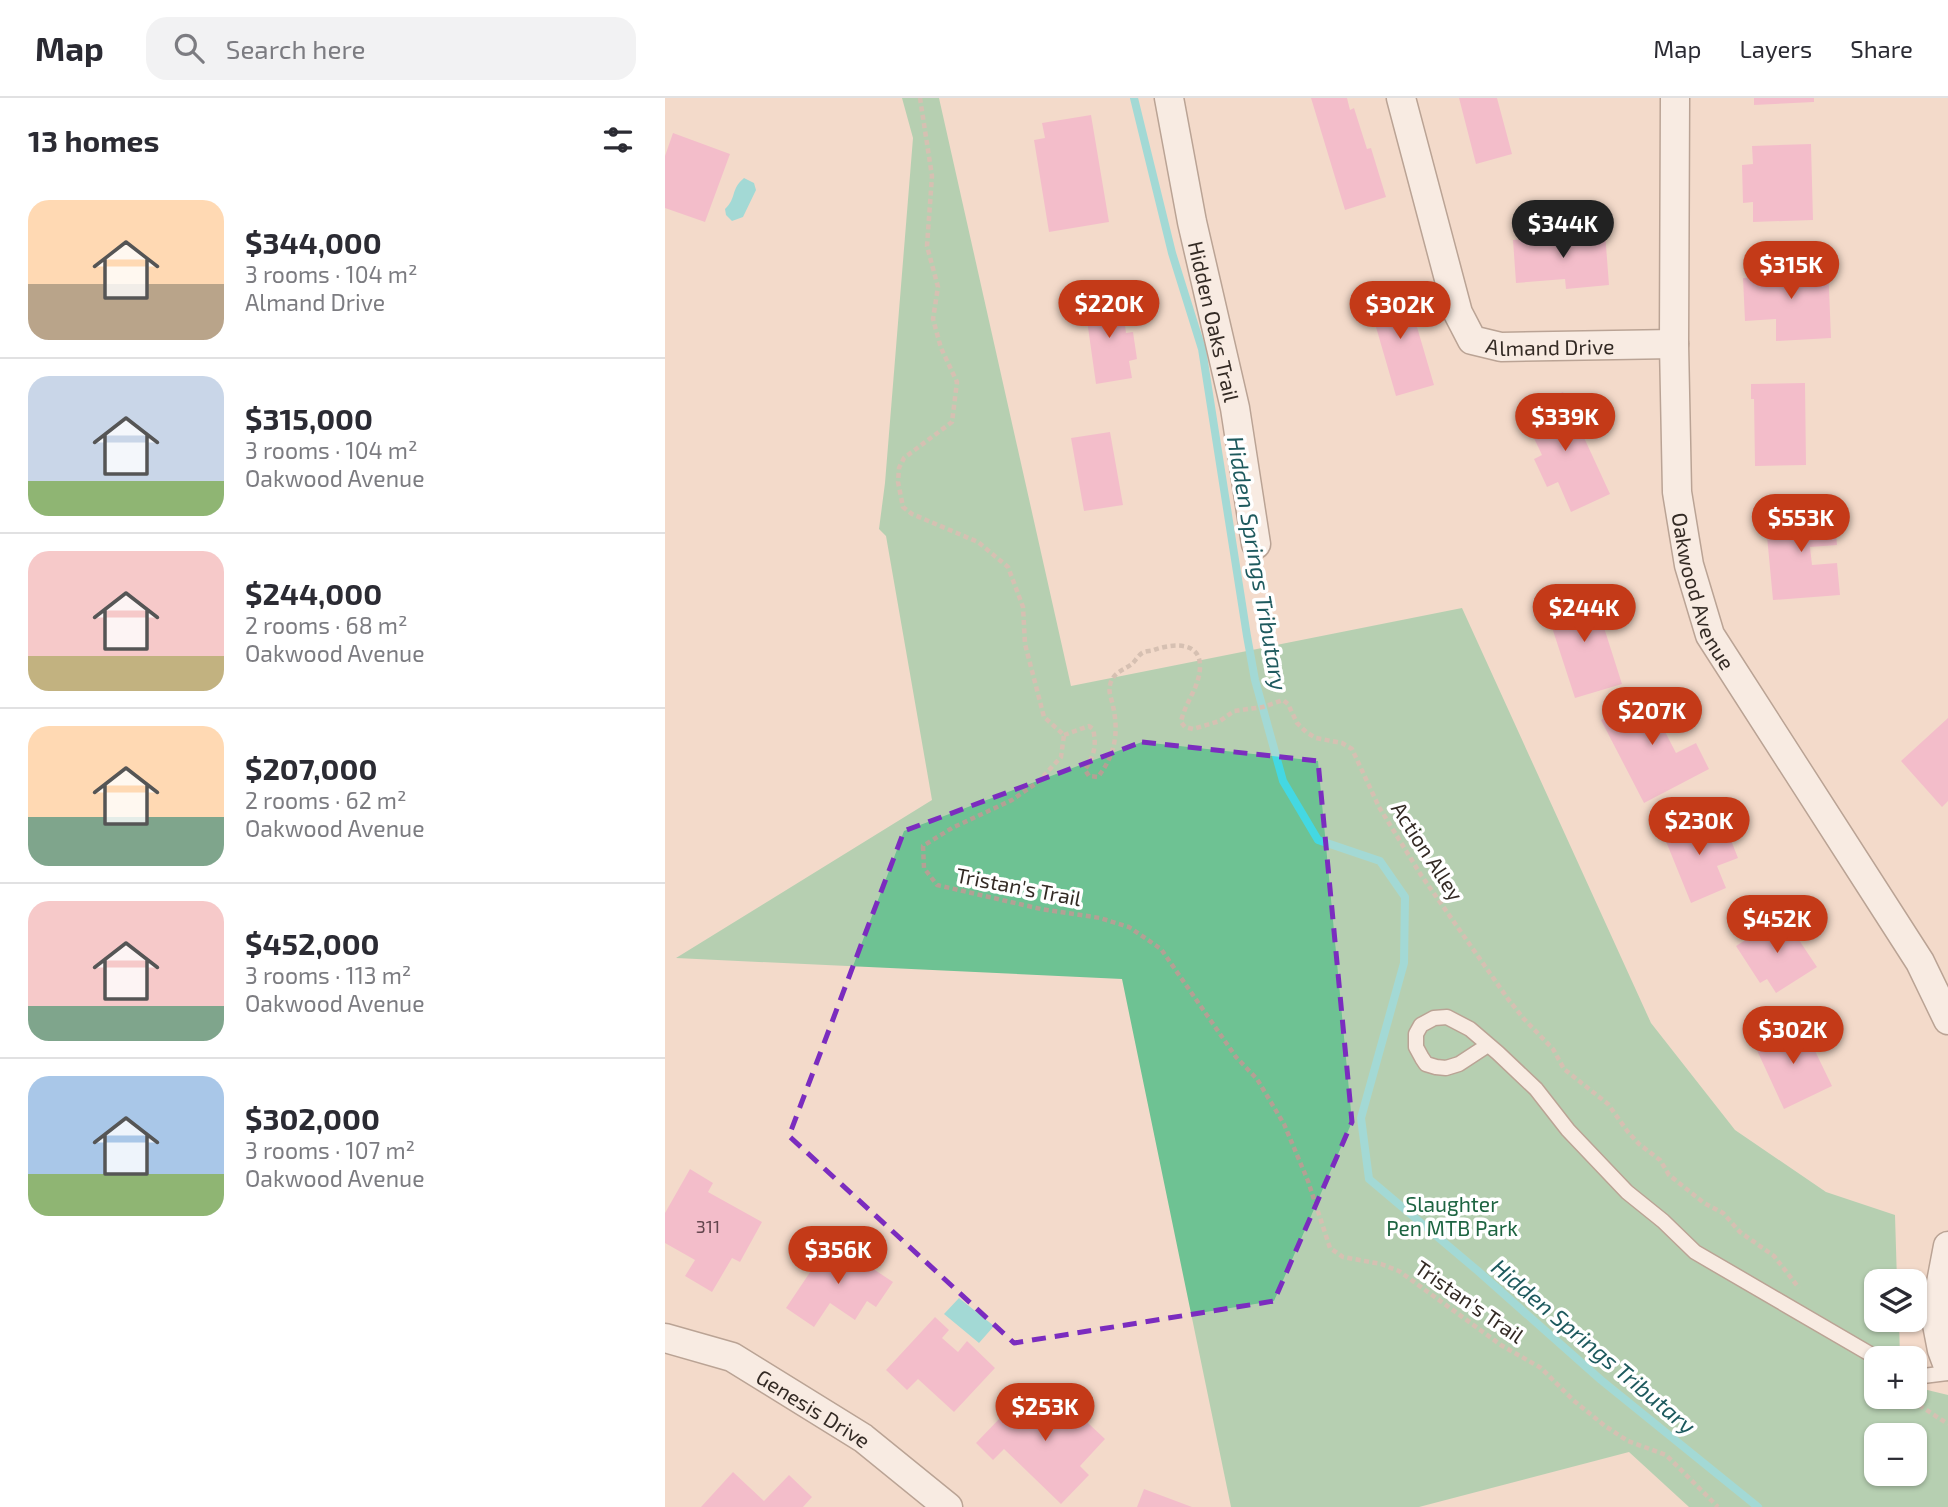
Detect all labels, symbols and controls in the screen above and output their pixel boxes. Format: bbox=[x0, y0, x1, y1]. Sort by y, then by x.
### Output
search box bbox=[146, 17, 636, 80]
text: Map bbox=[35, 28, 104, 68]
icon: search bbox=[170, 29, 208, 67]
text: Search here bbox=[226, 33, 365, 64]
text: Map bbox=[1653, 34, 1701, 63]
text: Layers bbox=[1739, 34, 1812, 63]
text: Share bbox=[1850, 34, 1913, 63]
icon: filters bbox=[599, 121, 637, 159]
text: 13 homes bbox=[28, 122, 159, 158]
pin: $344K bbox=[1514, 200, 1612, 260]
text: $344K bbox=[1528, 209, 1598, 237]
text: $344,000 bbox=[245, 224, 382, 260]
icon: home bbox=[84, 228, 168, 312]
street label: Hidden Oaks Trail bbox=[1184, 238, 1246, 405]
pin: $315K bbox=[1742, 242, 1840, 301]
text: $315K bbox=[1759, 250, 1823, 278]
text: 3 rooms · 104 m² bbox=[245, 260, 417, 288]
pin: $220K bbox=[1060, 280, 1158, 340]
pin: $302K bbox=[1351, 282, 1449, 341]
text: Almand Drive bbox=[245, 288, 385, 316]
text: $220K bbox=[1074, 289, 1144, 317]
text: $302K bbox=[1366, 290, 1434, 318]
street label: Almand Drive bbox=[1484, 331, 1615, 360]
pin: $339K bbox=[1516, 394, 1614, 453]
text: $315,000 bbox=[245, 400, 373, 436]
text: $339K bbox=[1531, 402, 1599, 430]
icon: home bbox=[84, 404, 168, 488]
water label: Hidden Springs Tributary bbox=[1222, 434, 1294, 693]
text: 3 rooms · 104 m² bbox=[245, 436, 417, 464]
text: Oakwood Avenue bbox=[245, 464, 425, 492]
pin: $553K bbox=[1752, 494, 1850, 554]
text: $553K bbox=[1768, 503, 1834, 531]
street label: Oakwood Avenue bbox=[1668, 511, 1741, 674]
text: $244,000 bbox=[245, 575, 382, 611]
icon: home bbox=[84, 579, 168, 663]
pin: $244K bbox=[1535, 584, 1633, 644]
text: $244K bbox=[1549, 593, 1619, 621]
text: 2 rooms · 68 m² bbox=[245, 611, 408, 639]
text: Oakwood Avenue bbox=[245, 639, 425, 667]
pin: $207K bbox=[1603, 688, 1701, 747]
text: $207K bbox=[1618, 696, 1686, 724]
text: $207,000 bbox=[245, 750, 377, 786]
icon: home bbox=[84, 754, 168, 838]
text: 2 rooms · 62 m² bbox=[245, 786, 407, 814]
street label: Action Alley bbox=[1387, 797, 1469, 905]
pin: $230K bbox=[1650, 798, 1748, 857]
text: $230K bbox=[1665, 806, 1733, 834]
text: Oakwood Avenue bbox=[245, 814, 425, 842]
street label: Tristan's Trail bbox=[954, 862, 1084, 911]
pin: $452K bbox=[1728, 896, 1826, 955]
text: $452K bbox=[1743, 904, 1811, 932]
text: $452,000 bbox=[245, 925, 380, 961]
icon: home bbox=[84, 929, 168, 1013]
text: 3 rooms · 113 m² bbox=[245, 961, 411, 989]
text: Oakwood Avenue bbox=[245, 989, 425, 1017]
pin: $302K bbox=[1744, 1006, 1842, 1066]
text: $302K bbox=[1759, 1015, 1827, 1043]
text: $302,000 bbox=[245, 1100, 380, 1136]
icon: home bbox=[84, 1104, 168, 1188]
text: 3 rooms · 107 m² bbox=[245, 1136, 415, 1164]
text: Oakwood Avenue bbox=[245, 1164, 425, 1192]
park label: Slaughter Pen MTB Park bbox=[1386, 1191, 1518, 1240]
house number: 311 bbox=[696, 1215, 720, 1237]
pin: $356K bbox=[789, 1226, 887, 1286]
text: $356K bbox=[804, 1235, 872, 1263]
water label: Hidden Springs Tributary bbox=[1486, 1252, 1702, 1440]
street label: Tristan's Trail bbox=[1411, 1254, 1530, 1348]
map controls bbox=[1864, 1269, 1927, 1486]
button: layers bbox=[1864, 1269, 1927, 1332]
button: + bbox=[1864, 1346, 1927, 1409]
street label: Genesis Drive bbox=[752, 1363, 876, 1452]
pin: $253K bbox=[996, 1384, 1094, 1443]
text: $253K bbox=[1011, 1392, 1079, 1420]
button: − bbox=[1864, 1423, 1927, 1486]

